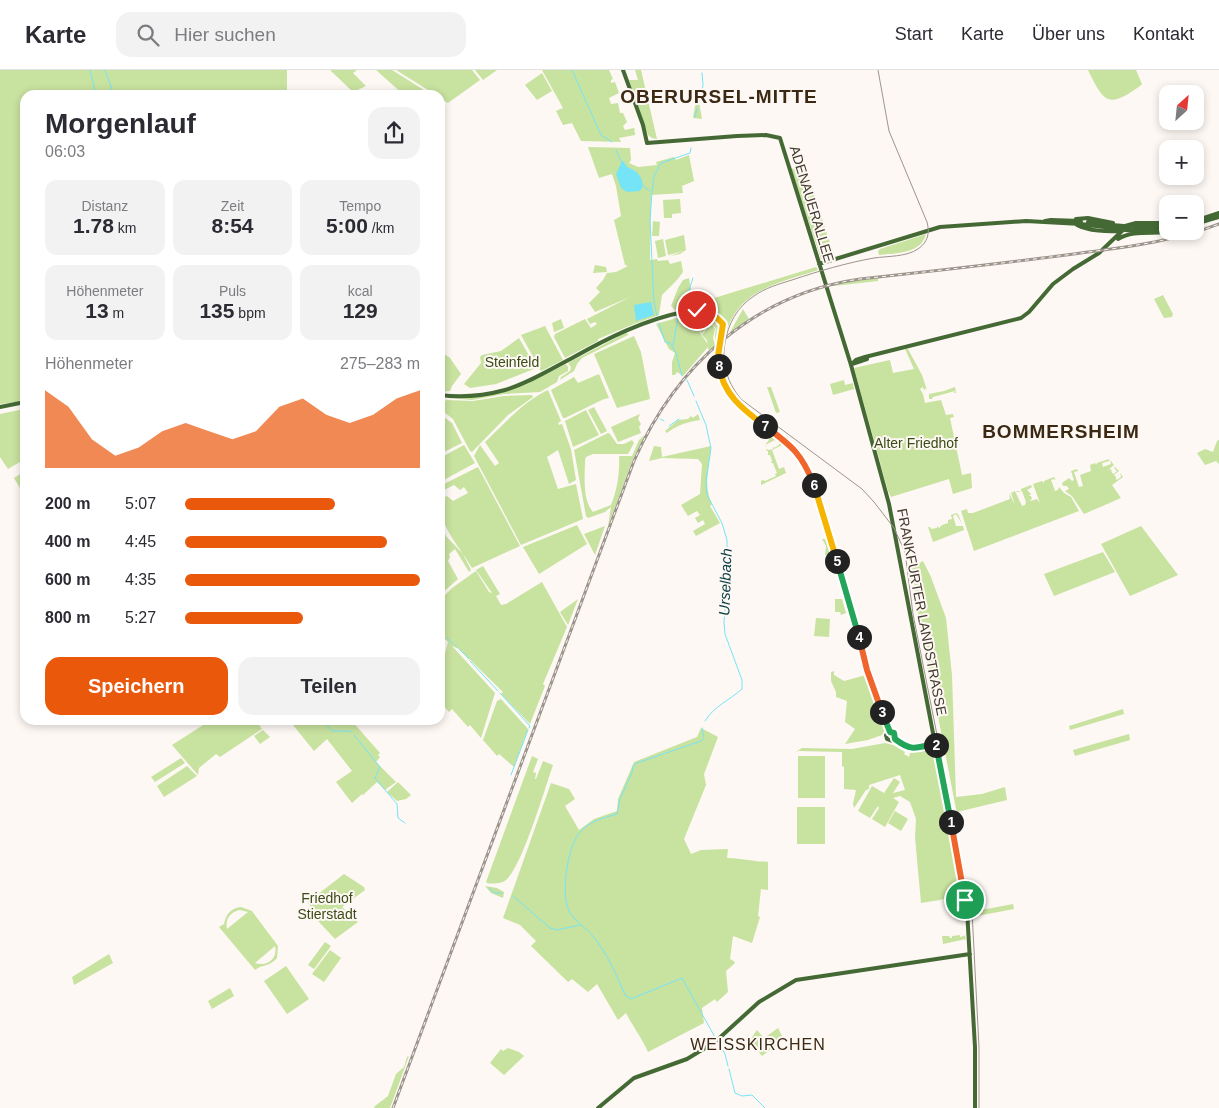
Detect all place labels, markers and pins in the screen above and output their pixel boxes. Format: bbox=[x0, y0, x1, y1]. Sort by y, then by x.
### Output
pin bbox=[676, 289, 718, 331]
pin: 8 bbox=[706, 354, 732, 378]
pin: 7 bbox=[752, 414, 778, 438]
pin: 6 bbox=[802, 472, 826, 498]
pin: 5 bbox=[824, 548, 850, 574]
pin: 4 bbox=[846, 624, 872, 650]
pin: 3 bbox=[870, 700, 894, 724]
pin: 2 bbox=[924, 732, 948, 758]
pin: 1 bbox=[938, 810, 964, 834]
pin bbox=[944, 879, 986, 921]

